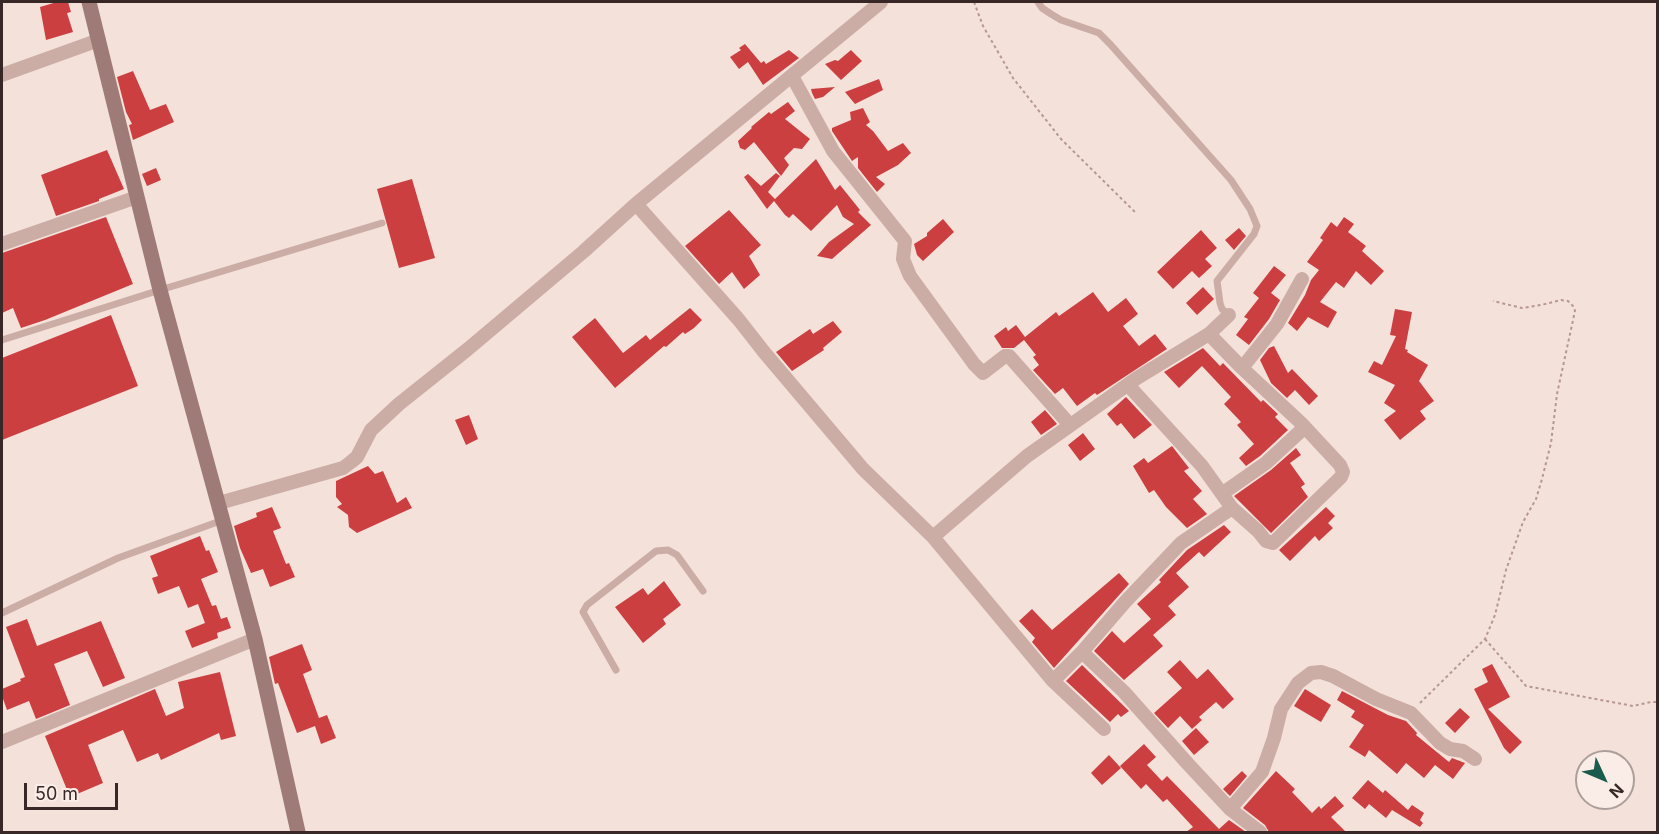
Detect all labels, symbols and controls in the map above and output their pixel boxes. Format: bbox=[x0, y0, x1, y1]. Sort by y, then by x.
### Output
north arrow bbox=[1575, 750, 1635, 810]
scale bar bbox=[27, 771, 122, 809]
text: N bbox=[1605, 780, 1628, 802]
text: 50 m bbox=[35, 783, 78, 804]

